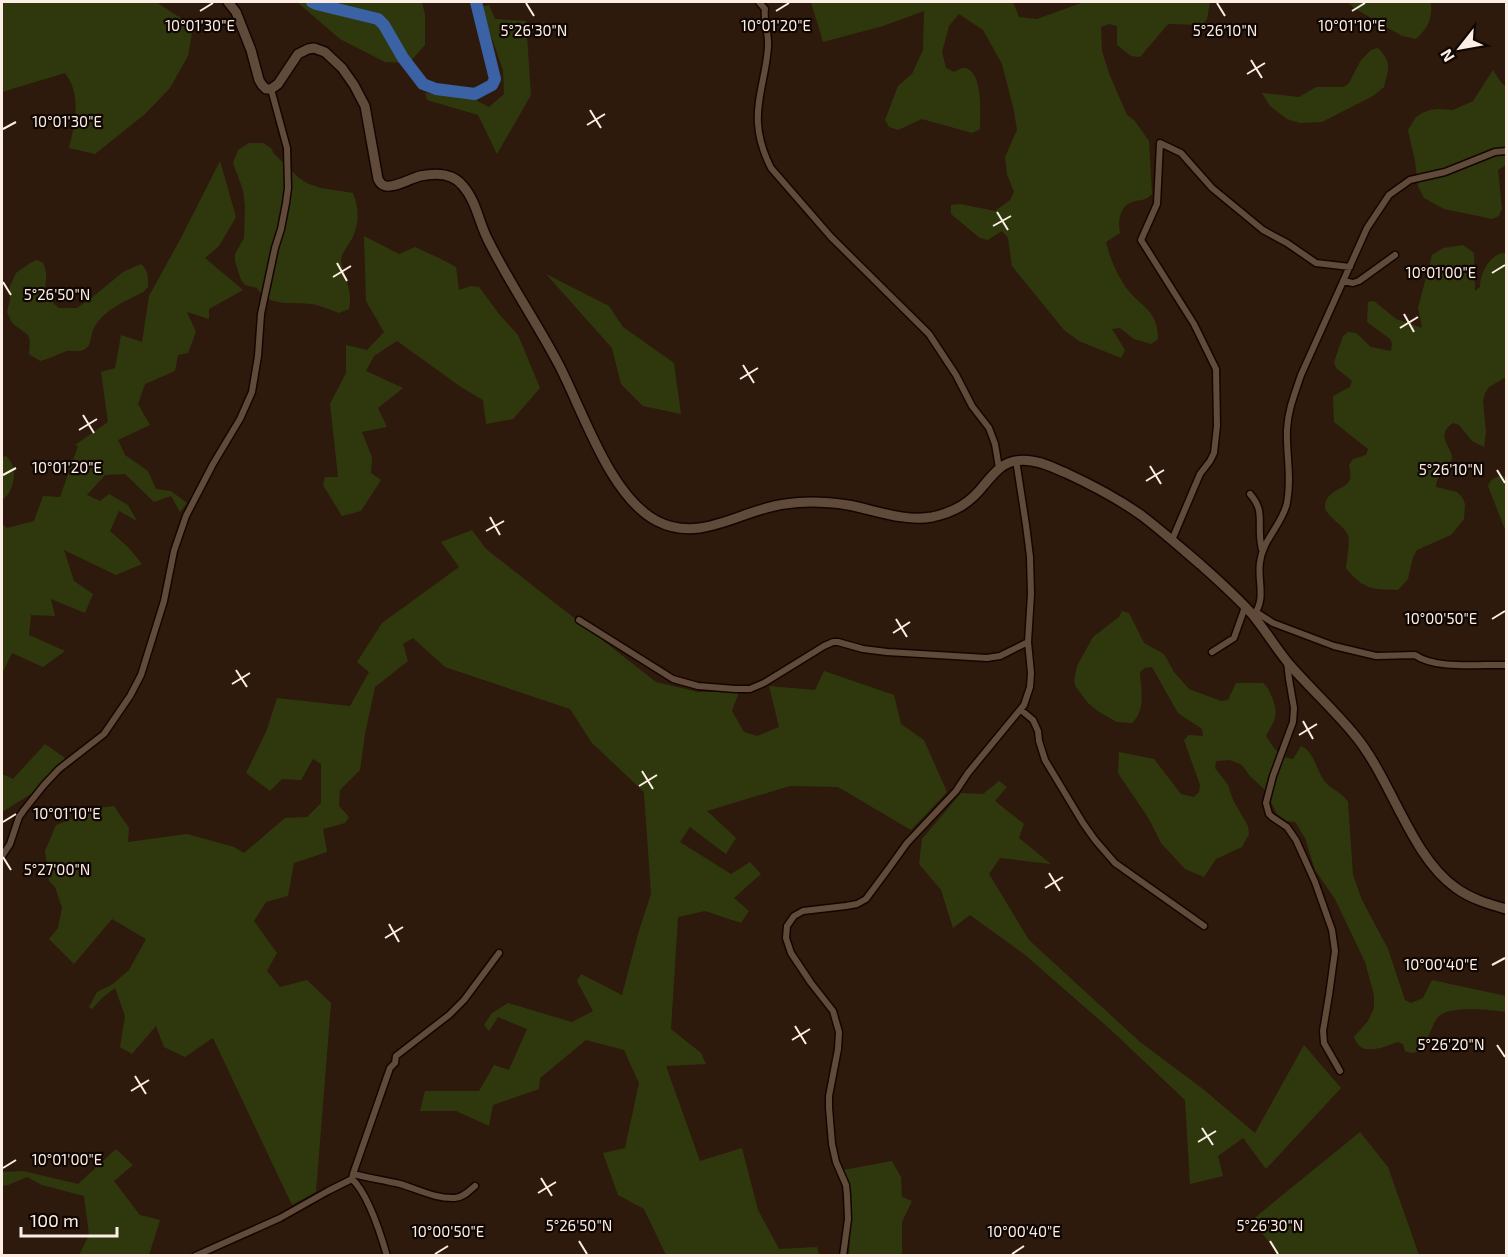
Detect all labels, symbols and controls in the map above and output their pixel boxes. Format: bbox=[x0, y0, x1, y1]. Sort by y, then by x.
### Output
text: 10°01'30"E bbox=[165, 16, 235, 34]
text: 10°01'20"E bbox=[741, 16, 811, 34]
text: 10°01'10"E bbox=[1318, 16, 1386, 34]
north arrow bbox=[1430, 18, 1490, 78]
text: 5°26'30"N bbox=[501, 21, 567, 39]
text: 5°26'10"N bbox=[1193, 21, 1257, 39]
text: N bbox=[1436, 46, 1458, 66]
text: 10°01'30"E bbox=[32, 112, 102, 130]
text: 10°01'00"E bbox=[1406, 263, 1476, 281]
text: 5°26'50"N bbox=[24, 285, 90, 303]
text: 10°01'20"E bbox=[32, 458, 102, 476]
text: 5°26'10"N bbox=[1419, 460, 1483, 478]
text: 10°00'50"E bbox=[1405, 609, 1477, 627]
text: 10°01'10"E bbox=[33, 804, 101, 822]
text: 5°27'00"N bbox=[24, 860, 90, 878]
text: 10°00'40"E bbox=[1404, 955, 1478, 973]
text: 5°26'20"N bbox=[1418, 1035, 1484, 1053]
text: 10°01'00"E bbox=[32, 1150, 102, 1168]
scale bar bbox=[21, 1200, 117, 1238]
text: 100 m bbox=[30, 1209, 79, 1231]
text: 5°26'50"N bbox=[546, 1216, 612, 1234]
text: 5°26'30"N bbox=[1237, 1216, 1303, 1234]
text: 10°00'50"E bbox=[412, 1222, 484, 1240]
text: 10°00'40"E bbox=[987, 1222, 1061, 1240]

